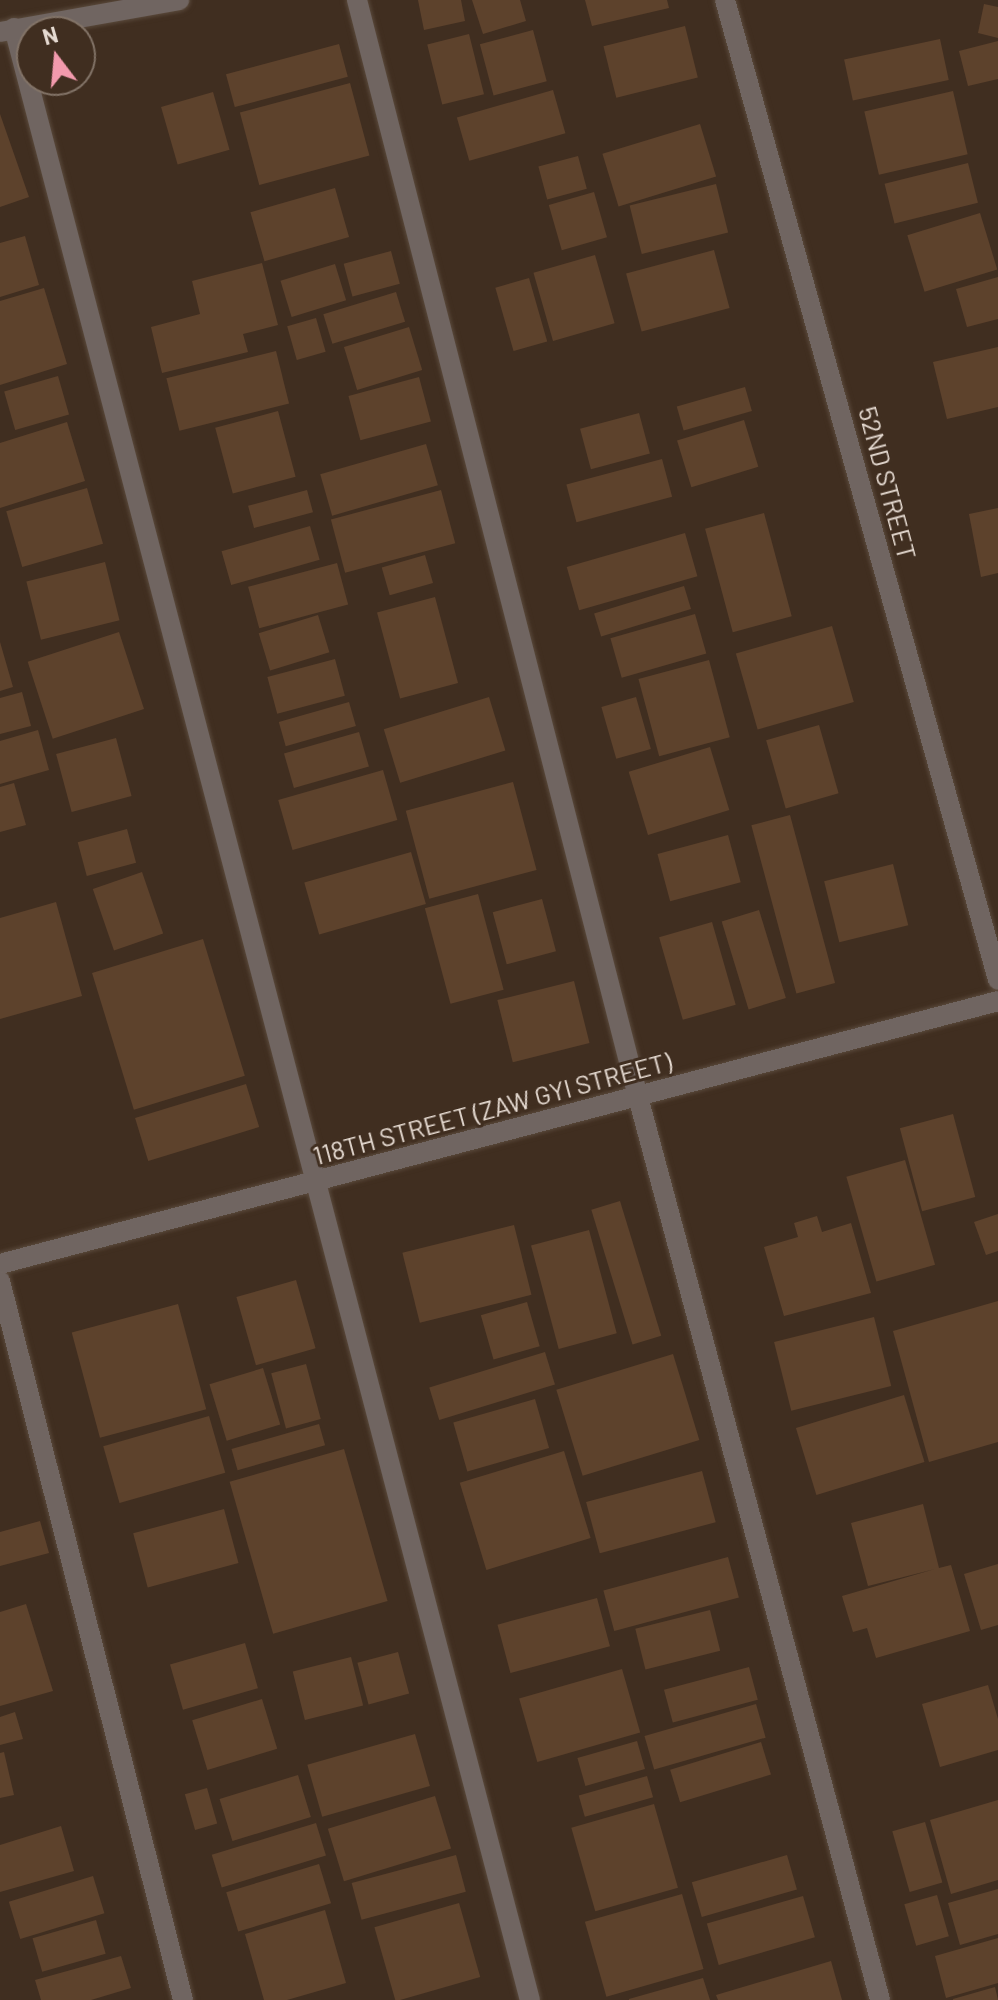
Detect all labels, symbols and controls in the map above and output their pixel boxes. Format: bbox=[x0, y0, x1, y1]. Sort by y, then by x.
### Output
north arrow bbox=[16, 16, 96, 96]
text: N bbox=[39, 20, 61, 49]
street label: 52ND STREET bbox=[853, 403, 923, 563]
street label: 118TH STREET (ZAW GYI STREET) bbox=[309, 1045, 675, 1171]

